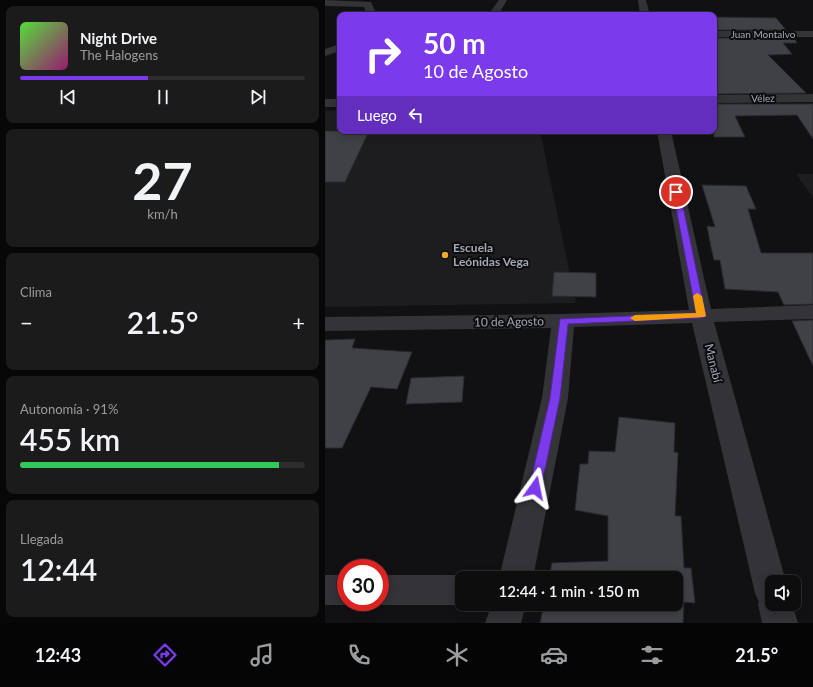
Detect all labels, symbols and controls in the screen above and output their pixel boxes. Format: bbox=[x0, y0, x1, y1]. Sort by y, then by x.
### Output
text: 50 m bbox=[423, 26, 486, 60]
icon: right bbox=[357, 28, 409, 80]
street label: Juan Montalvo bbox=[731, 28, 796, 40]
text: Night Drive bbox=[80, 29, 157, 47]
text: The Halogens bbox=[80, 47, 158, 63]
text: 10 de Agosto bbox=[423, 60, 528, 82]
icon: previous bbox=[57, 86, 79, 108]
icon: pause bbox=[152, 86, 174, 108]
icon: next bbox=[247, 86, 269, 108]
street label: Vélez bbox=[751, 92, 775, 104]
icon: left bbox=[405, 104, 427, 126]
text: Luego bbox=[357, 106, 397, 124]
text: 27 bbox=[132, 149, 193, 211]
pin bbox=[659, 175, 693, 209]
icon: arrive bbox=[665, 181, 687, 203]
text: km/h bbox=[147, 206, 178, 222]
place label: Escuela Leónidas Vega bbox=[453, 240, 529, 269]
marker: Escuela Leónidas Vega bbox=[440, 250, 450, 260]
text: Clima bbox=[20, 284, 52, 300]
text: 21.5° bbox=[127, 304, 198, 340]
text: − bbox=[20, 309, 33, 336]
text: + bbox=[292, 309, 305, 336]
street label: 10 de Agosto bbox=[474, 313, 544, 330]
street label: Manabí bbox=[701, 342, 726, 385]
text: Autonomía · 91% bbox=[20, 401, 118, 417]
text: 455 km bbox=[20, 421, 120, 457]
position arrow bbox=[514, 467, 556, 509]
text: Llegada bbox=[20, 531, 64, 547]
text: 12:44 bbox=[20, 551, 97, 587]
speed limit sign: 30 bbox=[337, 559, 389, 611]
map controls bbox=[765, 575, 801, 611]
button: sound bbox=[765, 575, 801, 611]
text: 12:44 · 1 min · 150 m bbox=[499, 582, 639, 600]
icon: directions bbox=[151, 641, 179, 669]
icon: music bbox=[248, 641, 276, 669]
icon: phone bbox=[345, 641, 373, 669]
icon: climate bbox=[443, 641, 471, 669]
icon: car bbox=[540, 641, 568, 669]
icon: filters bbox=[638, 641, 666, 669]
text: 12:43 bbox=[35, 644, 81, 666]
text: 21.5° bbox=[735, 644, 778, 666]

